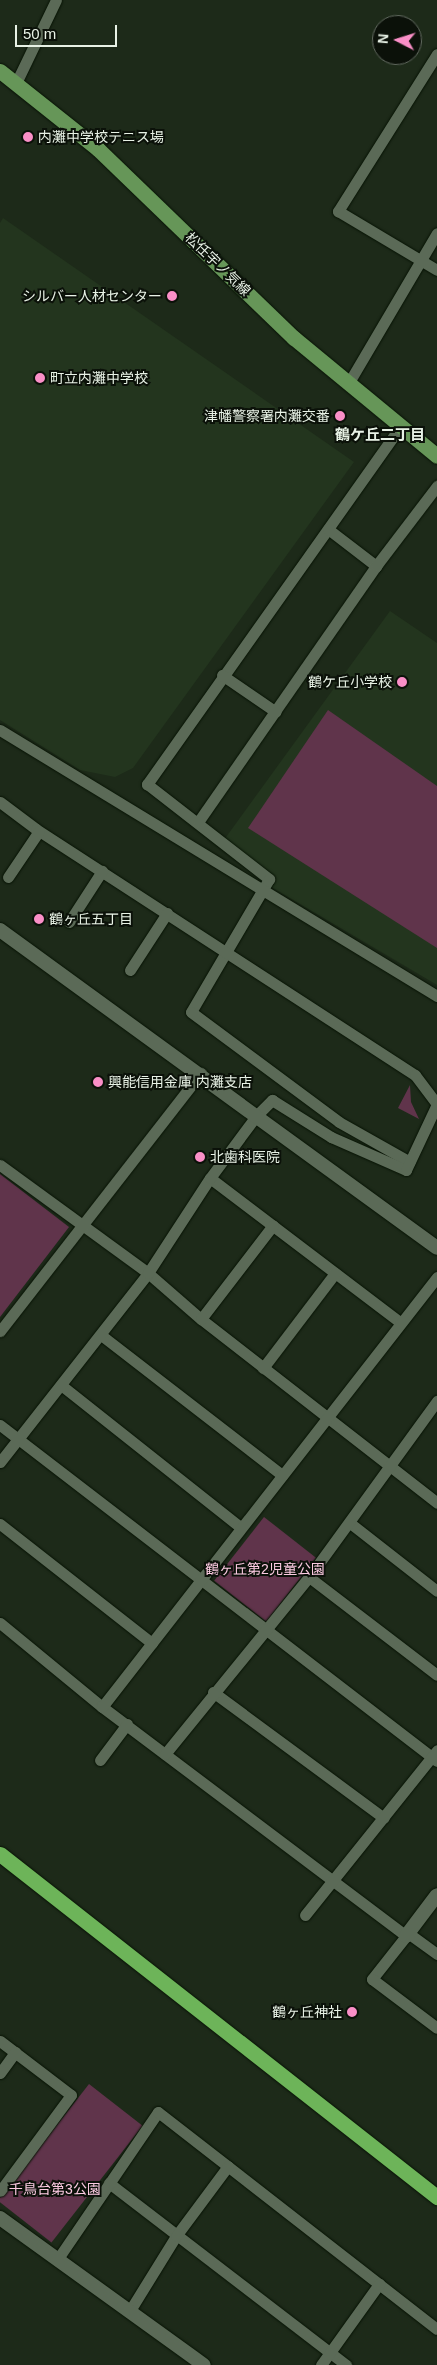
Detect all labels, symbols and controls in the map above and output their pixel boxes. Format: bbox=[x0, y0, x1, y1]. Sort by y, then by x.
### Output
scale bar bbox=[18, 15, 120, 47]
north arrow bbox=[372, 15, 422, 65]
text: 50 m bbox=[23, 25, 56, 42]
text: N bbox=[375, 33, 391, 45]
place label: 内灘中学校テニス場 bbox=[38, 129, 164, 145]
marker: 内灘中学校テニス場 bbox=[22, 131, 34, 143]
street label: 松任宇ノ気線 bbox=[182, 229, 254, 299]
place label: シルバー人材センター bbox=[22, 288, 162, 304]
marker: シルバー人材センター bbox=[166, 290, 178, 302]
place label: 町立内灘中学校 bbox=[50, 370, 148, 386]
marker: 町立内灘中学校 bbox=[34, 372, 46, 384]
place label: 津幡警察署内灘交番 bbox=[204, 408, 330, 424]
marker: 津幡警察署内灘交番 bbox=[334, 410, 346, 422]
district label: 鶴ケ丘二丁目 bbox=[335, 426, 425, 444]
place label: 鶴ケ丘小学校 bbox=[308, 674, 392, 690]
marker: 鶴ケ丘小学校 bbox=[396, 676, 408, 688]
place label: 鶴ヶ丘五丁目 bbox=[49, 911, 133, 927]
marker: 鶴ヶ丘五丁目 bbox=[33, 913, 45, 925]
place label: 興能信用金庫 内灘支店 bbox=[108, 1074, 252, 1090]
marker: 興能信用金庫 内灘支店 bbox=[92, 1076, 104, 1088]
place label: 北歯科医院 bbox=[210, 1149, 280, 1165]
marker: 北歯科医院 bbox=[194, 1151, 206, 1163]
park label: 鶴ヶ丘第2児童公園 bbox=[205, 1561, 325, 1577]
place label: 鶴ヶ丘神社 bbox=[272, 2004, 342, 2020]
marker: 鶴ヶ丘神社 bbox=[346, 2006, 358, 2018]
park label: 千鳥台第3公園 bbox=[9, 2181, 101, 2197]

